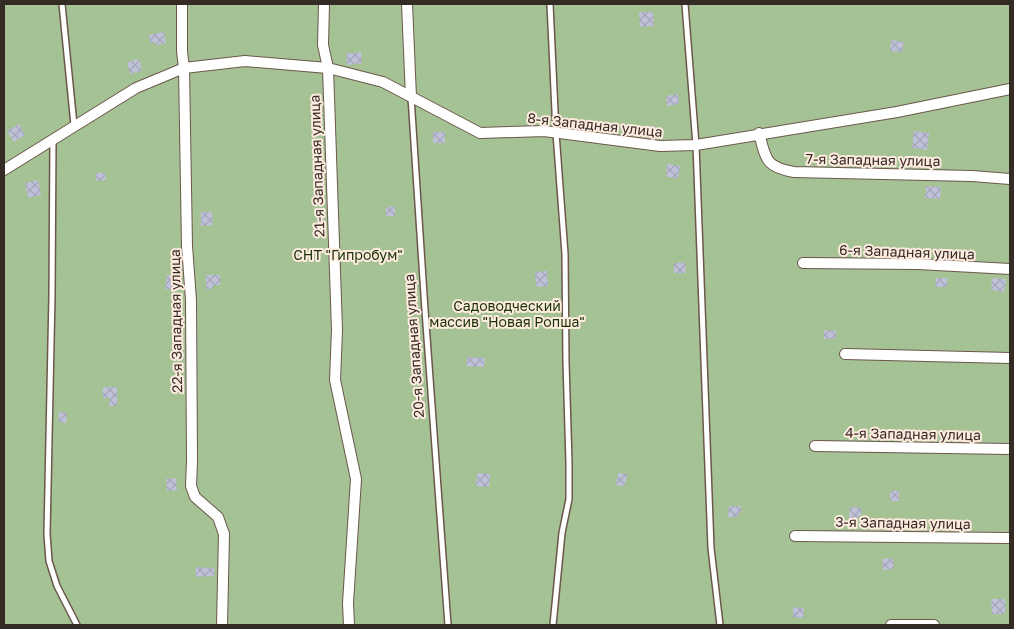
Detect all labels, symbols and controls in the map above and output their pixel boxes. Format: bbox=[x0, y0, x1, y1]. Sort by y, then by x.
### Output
street label: 21-я Западная улица bbox=[306, 95, 327, 237]
street label: 8-я Западная улица bbox=[527, 109, 664, 140]
street label: 7-я Западная улица bbox=[805, 150, 941, 169]
street label: 6-я Западная улица bbox=[839, 241, 975, 262]
park label: СНТ "Гипробум" bbox=[293, 246, 403, 263]
street label: 22-я Западная улица bbox=[166, 249, 185, 393]
street label: 20-я Западная улица bbox=[400, 274, 427, 419]
park label: Садоводческий массив "Новая Ропша" bbox=[429, 297, 585, 330]
street label: 4-я Западная улица bbox=[845, 424, 981, 443]
street label: 3-я Западная улица bbox=[835, 513, 971, 532]

